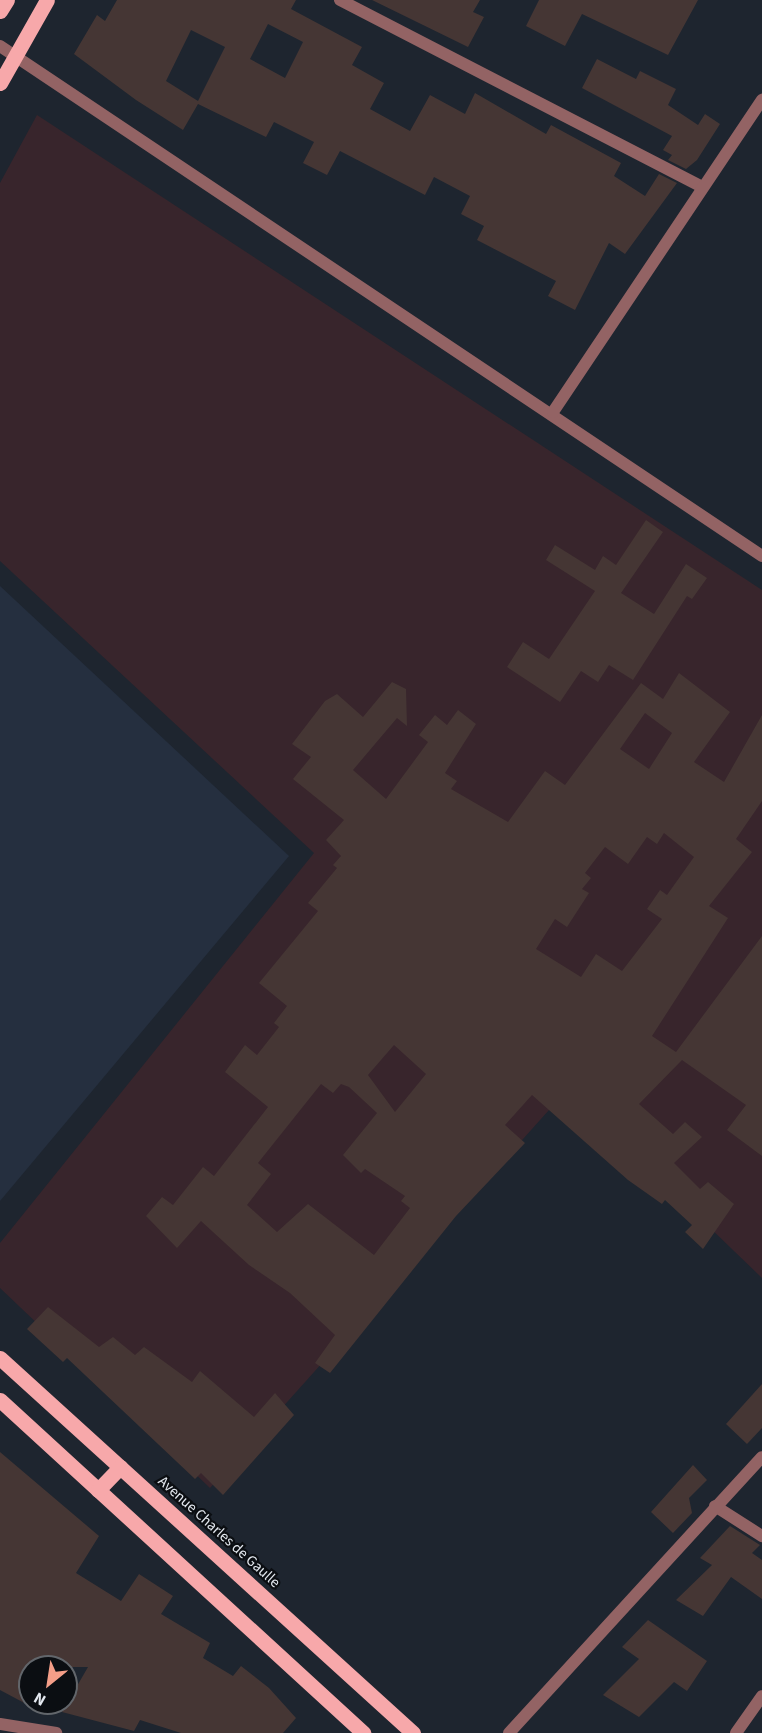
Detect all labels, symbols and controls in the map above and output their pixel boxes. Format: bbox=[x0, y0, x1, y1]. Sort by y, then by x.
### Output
street label: Avenue Charles de Gaulle bbox=[154, 1472, 284, 1592]
north arrow bbox=[18, 1655, 78, 1715]
text: N bbox=[30, 1687, 50, 1711]

